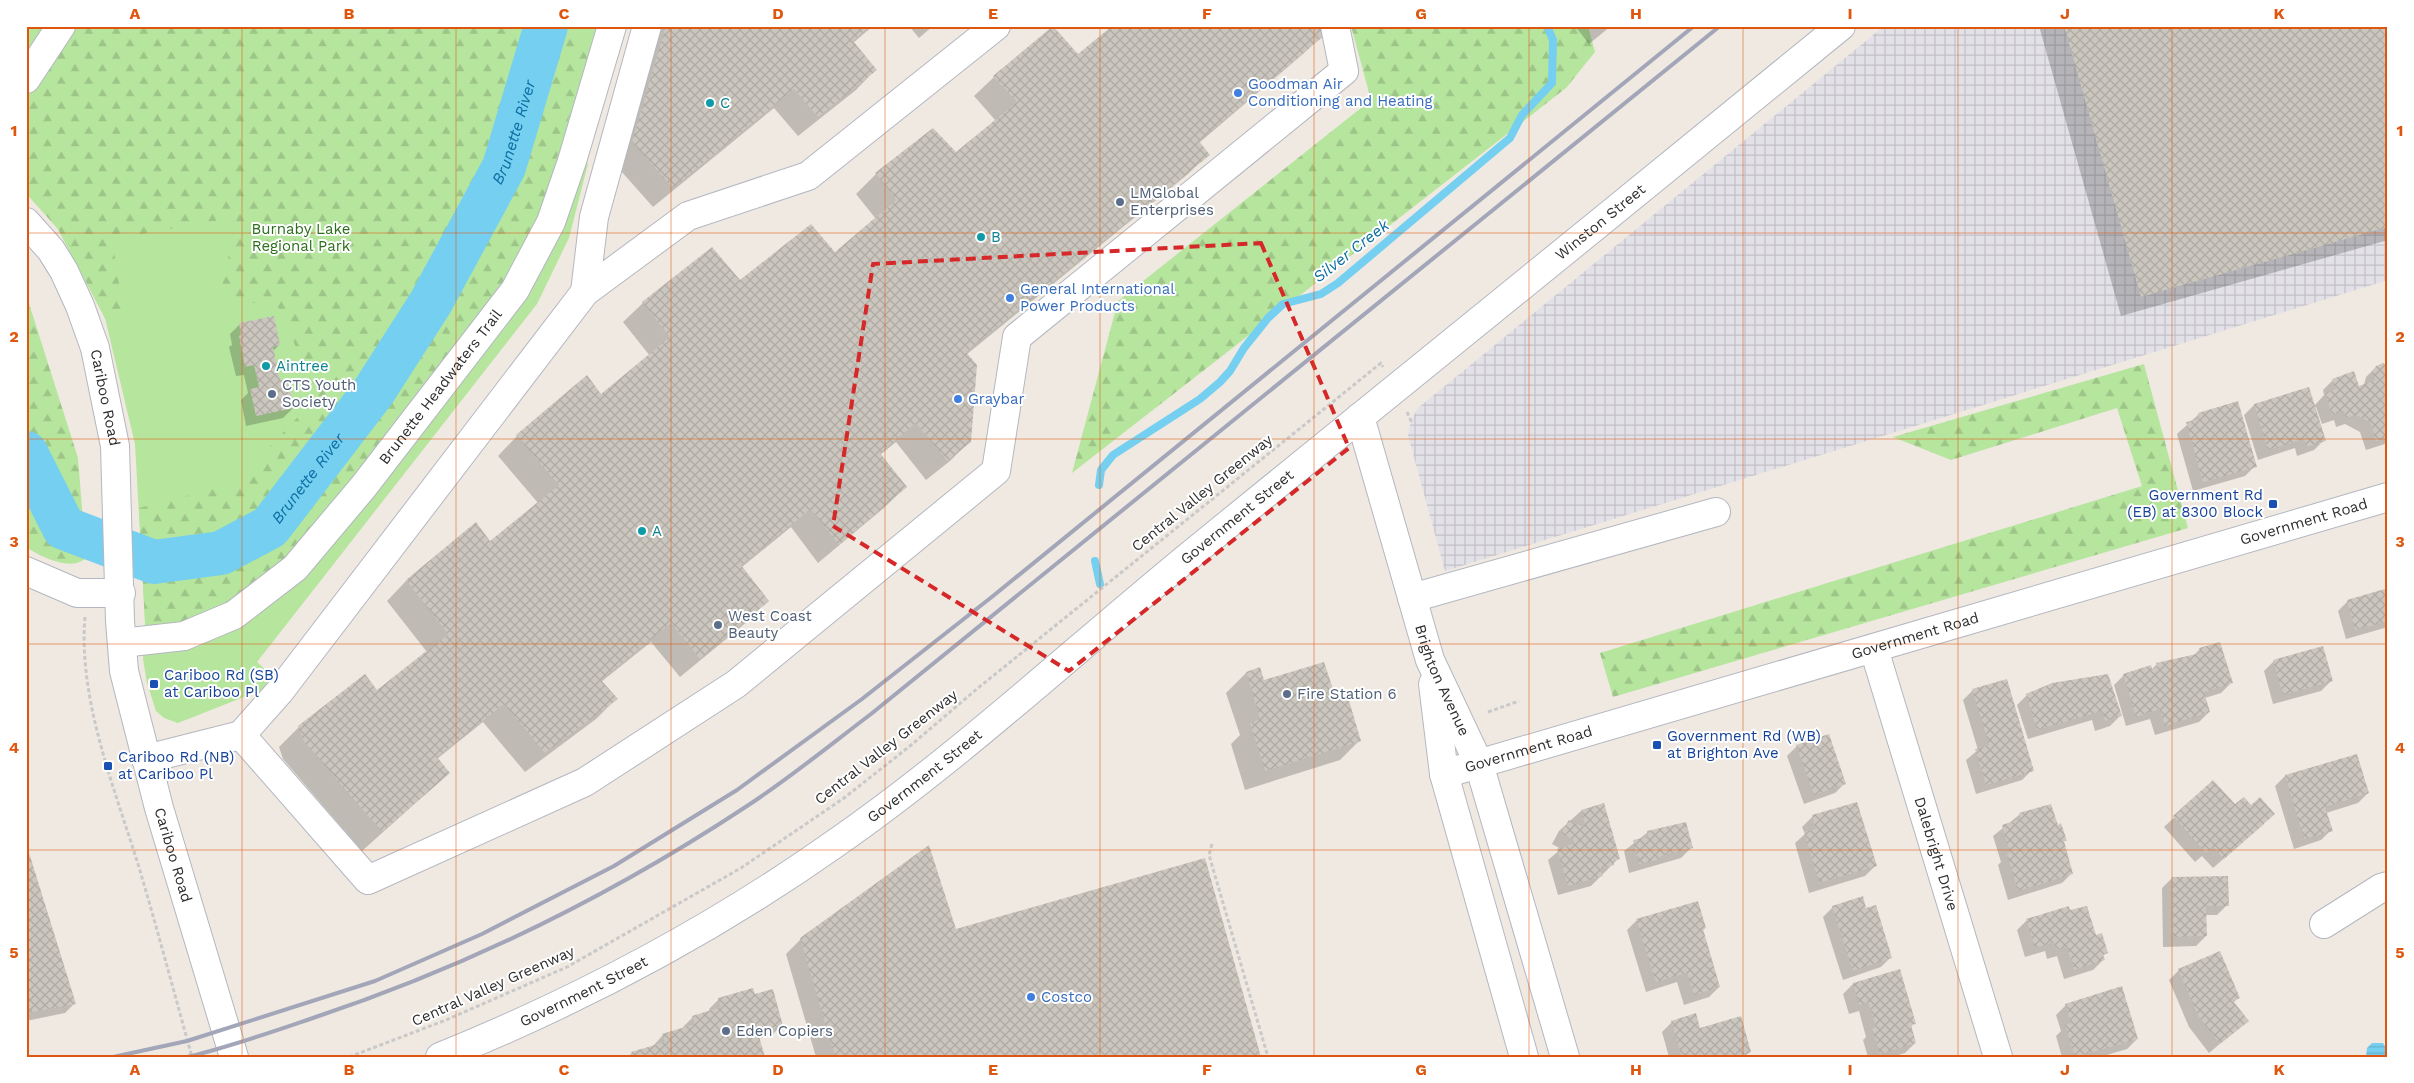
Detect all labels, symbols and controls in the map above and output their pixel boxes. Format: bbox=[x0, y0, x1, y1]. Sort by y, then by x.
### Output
text: A bbox=[130, 4, 141, 23]
text: B bbox=[344, 4, 355, 23]
text: C bbox=[559, 4, 570, 23]
text: D bbox=[772, 4, 784, 23]
text: E bbox=[988, 4, 998, 23]
text: F bbox=[1202, 4, 1212, 23]
text: G bbox=[1415, 4, 1427, 23]
text: H bbox=[1630, 4, 1642, 23]
text: I bbox=[1847, 4, 1853, 23]
text: J bbox=[2060, 4, 2070, 23]
text: K bbox=[2273, 4, 2285, 23]
place label: Goodman Air Conditioning and Heating bbox=[1248, 75, 1432, 110]
water label: Brunette River bbox=[487, 77, 539, 187]
marker: Goodman Air Conditioning and Heating bbox=[1232, 87, 1244, 99]
place label: C bbox=[720, 94, 730, 112]
marker: C bbox=[704, 97, 716, 109]
text: 1 bbox=[11, 121, 17, 140]
text: 1 bbox=[2397, 121, 2403, 140]
street label: Winston Street bbox=[1552, 180, 1650, 264]
place label: LMGlobal Enterprises bbox=[1130, 184, 1214, 219]
marker: LMGlobal Enterprises bbox=[1114, 196, 1126, 208]
water label: Silver Creek bbox=[1309, 215, 1394, 287]
park label: Burnaby Lake Regional Park bbox=[252, 220, 351, 255]
place label: B bbox=[991, 228, 1001, 246]
marker: B bbox=[975, 231, 987, 243]
place label: General International Power Products bbox=[1020, 280, 1175, 315]
marker: General International Power Products bbox=[1004, 292, 1016, 304]
street label: Brunette Headwaters Trail bbox=[375, 305, 506, 468]
text: 2 bbox=[9, 327, 19, 346]
text: 2 bbox=[2395, 327, 2405, 346]
street label: Cariboo Road bbox=[87, 348, 124, 448]
place label: Aintree bbox=[276, 357, 329, 375]
marker: Aintree bbox=[260, 360, 272, 372]
place label: CTS Youth Society bbox=[282, 376, 356, 411]
marker: CTS Youth Society bbox=[266, 388, 278, 400]
place label: Graybar bbox=[968, 390, 1025, 408]
marker: Graybar bbox=[952, 393, 964, 405]
water label: Brunette River bbox=[267, 429, 348, 527]
street label: Central Valley Greenway bbox=[1128, 430, 1276, 555]
street label: Government Street bbox=[1177, 465, 1298, 568]
place label: Government Rd (EB) at 8300 Block bbox=[2127, 486, 2263, 521]
street label: Government Road bbox=[2238, 495, 2370, 549]
marker: Government Rd (EB) at 8300 Block bbox=[2267, 498, 2279, 510]
place label: A bbox=[652, 522, 662, 540]
marker: A bbox=[636, 525, 648, 537]
text: 3 bbox=[9, 532, 19, 551]
text: 3 bbox=[2395, 532, 2405, 551]
place label: West Coast Beauty bbox=[728, 607, 813, 642]
street label: Government Road bbox=[1849, 609, 1981, 663]
marker: West Coast Beauty bbox=[712, 619, 724, 631]
street label: Brighton Avenue bbox=[1411, 622, 1473, 739]
place label: Cariboo Rd (SB) at Cariboo Pl bbox=[164, 666, 279, 701]
marker: Cariboo Rd (SB) at Cariboo Pl bbox=[148, 678, 160, 690]
place label: Fire Station 6 bbox=[1297, 685, 1397, 703]
street label: Central Valley Greenway bbox=[811, 686, 961, 808]
marker: Fire Station 6 bbox=[1281, 688, 1293, 700]
street label: Government Road bbox=[1463, 722, 1594, 776]
street label: Government Street bbox=[864, 725, 986, 827]
place label: Government Rd (WB) at Brighton Ave bbox=[1667, 727, 1821, 762]
text: 4 bbox=[9, 738, 19, 757]
text: 4 bbox=[2395, 738, 2405, 757]
marker: Government Rd (WB) at Brighton Ave bbox=[1651, 739, 1663, 751]
place label: Cariboo Rd (NB) at Cariboo Pl bbox=[118, 748, 234, 783]
marker: Cariboo Rd (NB) at Cariboo Pl bbox=[102, 760, 114, 772]
street label: Dalebright Drive bbox=[1910, 795, 1962, 913]
street label: Cariboo Road bbox=[150, 805, 196, 905]
street label: Central Valley Greenway bbox=[409, 942, 577, 1030]
text: 5 bbox=[9, 943, 19, 962]
text: 5 bbox=[2395, 943, 2405, 962]
street label: Government Street bbox=[517, 952, 651, 1031]
place label: Costco bbox=[1041, 988, 1092, 1006]
marker: Costco bbox=[1025, 991, 1037, 1003]
place label: Eden Copiers bbox=[736, 1022, 833, 1040]
marker: Eden Copiers bbox=[720, 1025, 732, 1037]
text: A bbox=[130, 1060, 141, 1079]
text: B bbox=[344, 1060, 355, 1079]
text: C bbox=[559, 1060, 570, 1079]
text: D bbox=[772, 1060, 784, 1079]
text: E bbox=[988, 1060, 998, 1079]
text: F bbox=[1202, 1060, 1212, 1079]
text: G bbox=[1415, 1060, 1427, 1079]
text: H bbox=[1630, 1060, 1642, 1079]
text: I bbox=[1847, 1060, 1853, 1079]
text: J bbox=[2060, 1060, 2070, 1079]
text: K bbox=[2273, 1060, 2285, 1079]

